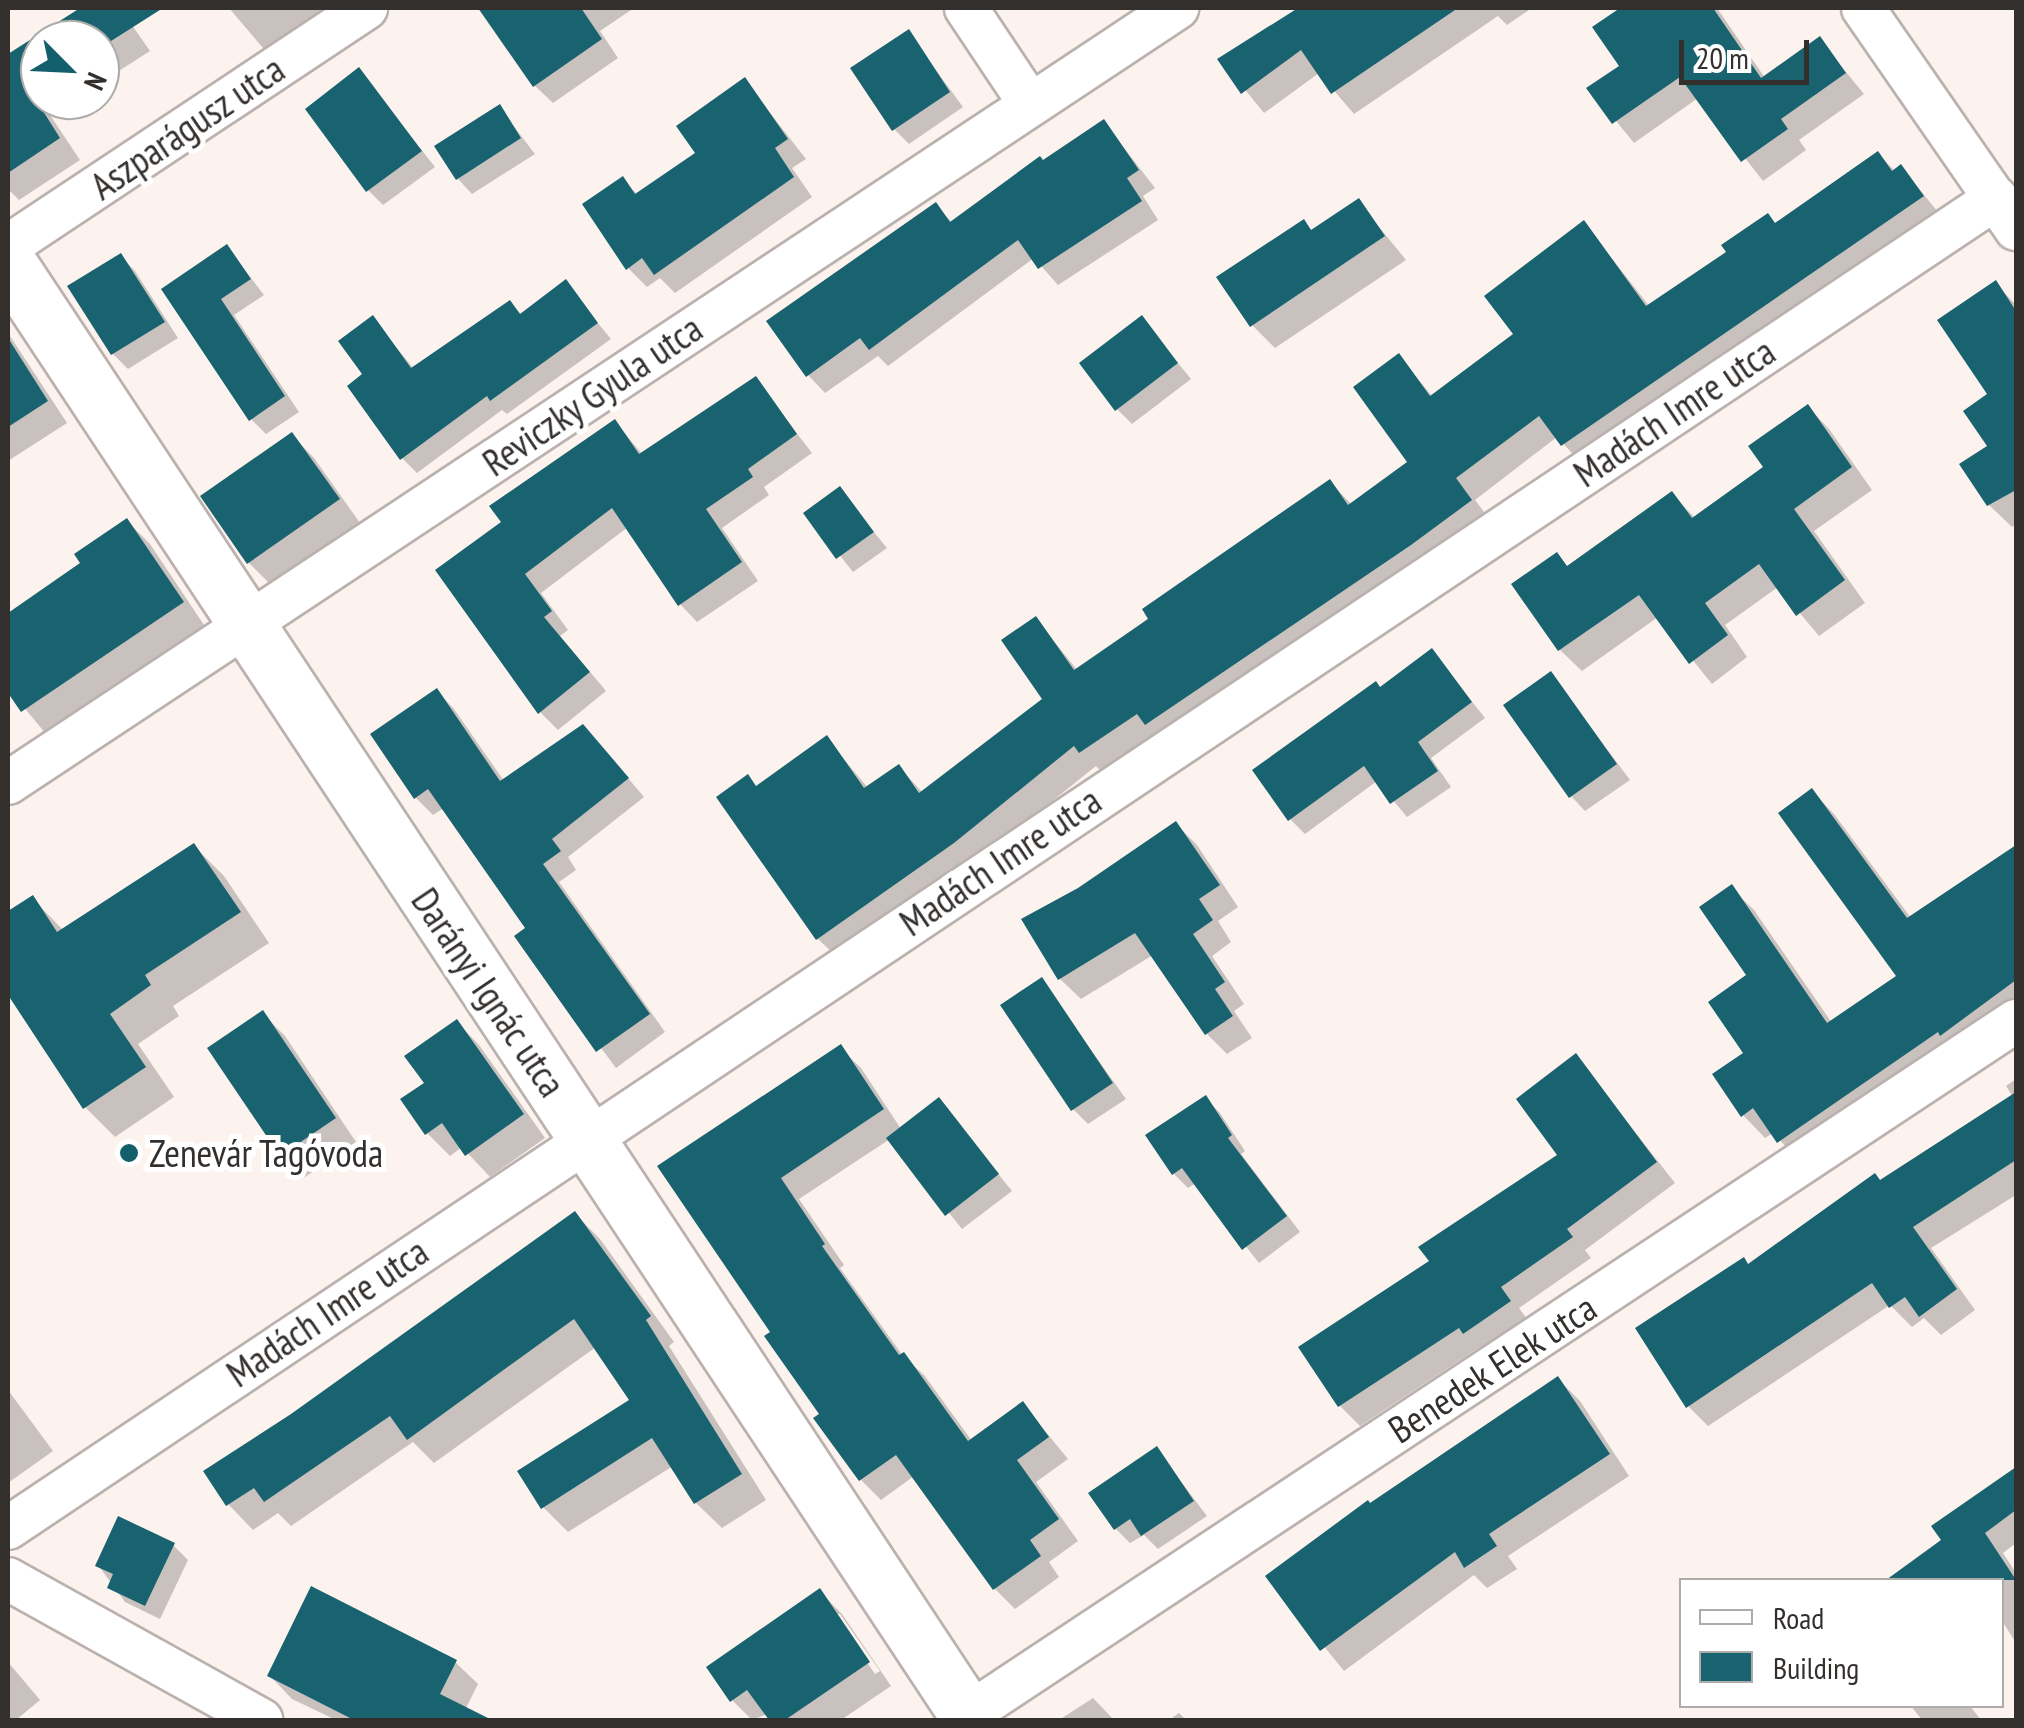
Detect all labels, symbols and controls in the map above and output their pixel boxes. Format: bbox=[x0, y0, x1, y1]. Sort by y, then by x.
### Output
north arrow bbox=[20, 20, 120, 120]
scale bar bbox=[1684, 20, 1814, 82]
text: 20 m bbox=[1696, 38, 1749, 77]
street label: Aszparágusz utca bbox=[81, 45, 293, 209]
text: N bbox=[76, 67, 116, 96]
street label: Reviczky Gyula utca bbox=[473, 305, 711, 485]
street label: Madách Imre utca bbox=[1565, 328, 1783, 496]
street label: Madách Imre utca bbox=[891, 777, 1109, 945]
street label: Darányi Ignác utca bbox=[402, 879, 576, 1105]
place label: Zenevár Tagóvoda bbox=[149, 1130, 384, 1176]
marker: Zenevár Tagóvoda bbox=[118, 1142, 140, 1164]
street label: Madách Imre utca bbox=[218, 1228, 436, 1396]
street label: Benedek Elek utca bbox=[1379, 1284, 1605, 1452]
legend bbox=[1679, 1578, 2004, 1708]
text: Road bbox=[1773, 1598, 1824, 1637]
text: Building bbox=[1773, 1648, 1859, 1687]

